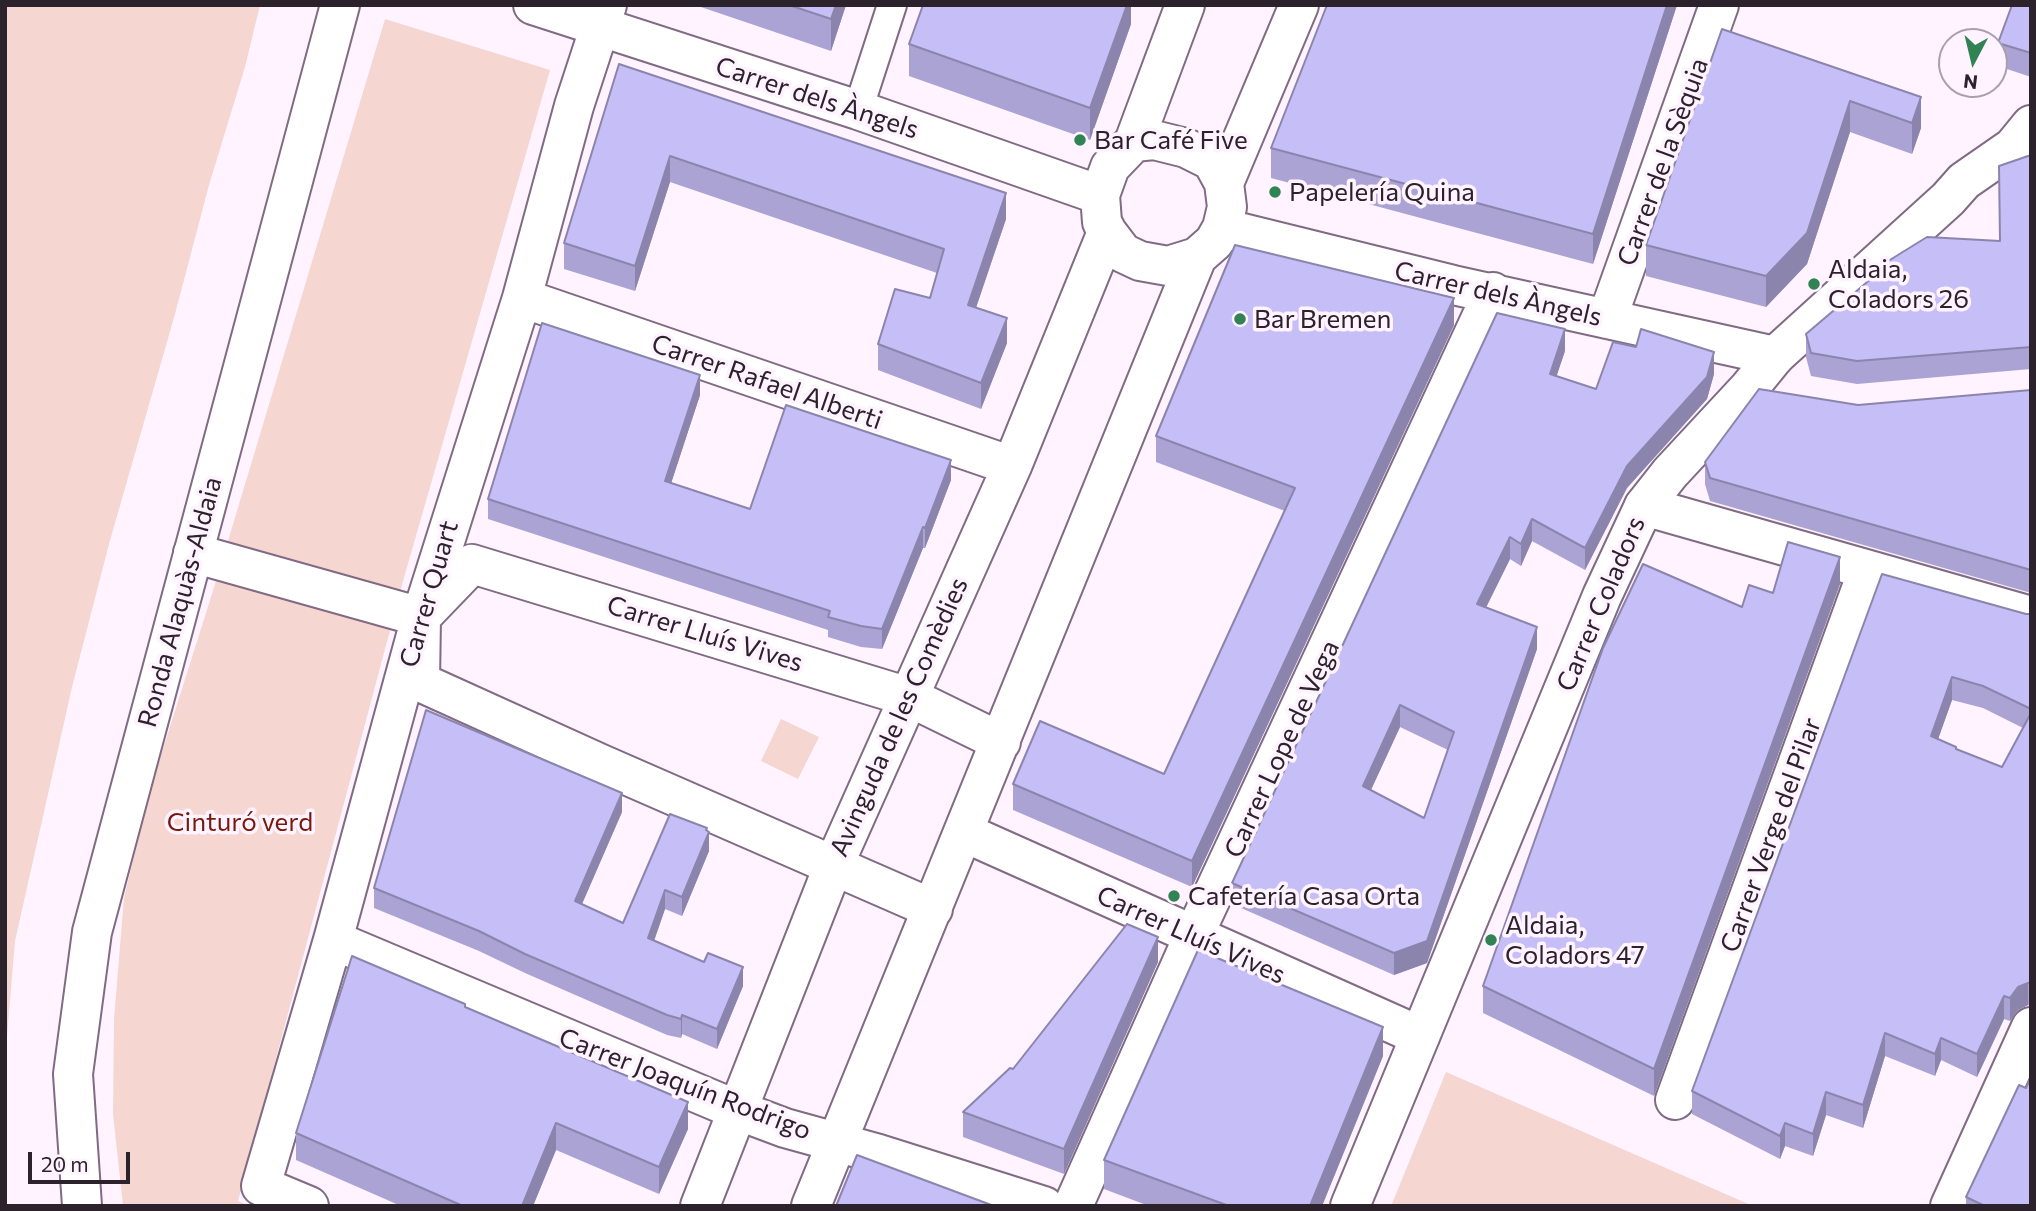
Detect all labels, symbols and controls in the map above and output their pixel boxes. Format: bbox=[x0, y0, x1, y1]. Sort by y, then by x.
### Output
north arrow bbox=[1938, 28, 2008, 98]
street label: Carrer dels Àngels bbox=[711, 50, 923, 146]
street label: Carrer de la Sèquia bbox=[1611, 54, 1715, 270]
text: N bbox=[1962, 70, 1979, 95]
place label: Bar Café Five bbox=[1094, 124, 1248, 156]
marker: Bar Café Five bbox=[1072, 132, 1088, 148]
place label: Papelería Quina bbox=[1289, 176, 1475, 208]
marker: Papelería Quina bbox=[1267, 184, 1283, 200]
place label: Aldaia, Coladors 26 bbox=[1828, 253, 1969, 314]
street label: Carrer dels Àngels bbox=[1391, 255, 1605, 333]
marker: Aldaia, Coladors 26 bbox=[1806, 276, 1822, 292]
place label: Bar Bremen bbox=[1254, 303, 1391, 335]
marker: Bar Bremen bbox=[1232, 311, 1248, 327]
street label: Carrer Rafael Alberti bbox=[647, 328, 887, 436]
street label: Ronda Alaquàs-Aldaia bbox=[132, 474, 228, 730]
street label: Carrer Coladors bbox=[1550, 512, 1652, 696]
street label: Carrer Quart bbox=[393, 517, 465, 671]
street label: Avinguda de les Comèdies bbox=[823, 573, 975, 861]
street label: Carrer Lluís Vives bbox=[603, 589, 807, 679]
street label: Carrer Lope de Vega bbox=[1218, 635, 1346, 863]
street label: Carrer Verge del Pilar bbox=[1714, 713, 1828, 957]
park label: Cinturó verd bbox=[167, 806, 313, 838]
street label: Carrer Lluís Vives bbox=[1092, 879, 1290, 991]
place label: Cafetería Casa Orta bbox=[1188, 880, 1420, 912]
marker: Cafetería Casa Orta bbox=[1166, 888, 1182, 904]
place label: Aldaia, Coladors 47 bbox=[1505, 909, 1645, 970]
marker: Aldaia, Coladors 47 bbox=[1483, 932, 1499, 948]
street label: Carrer Joaquín Rodrigo bbox=[555, 1022, 815, 1146]
scale bar bbox=[32, 1138, 133, 1182]
text: 20 m bbox=[41, 1151, 89, 1176]

